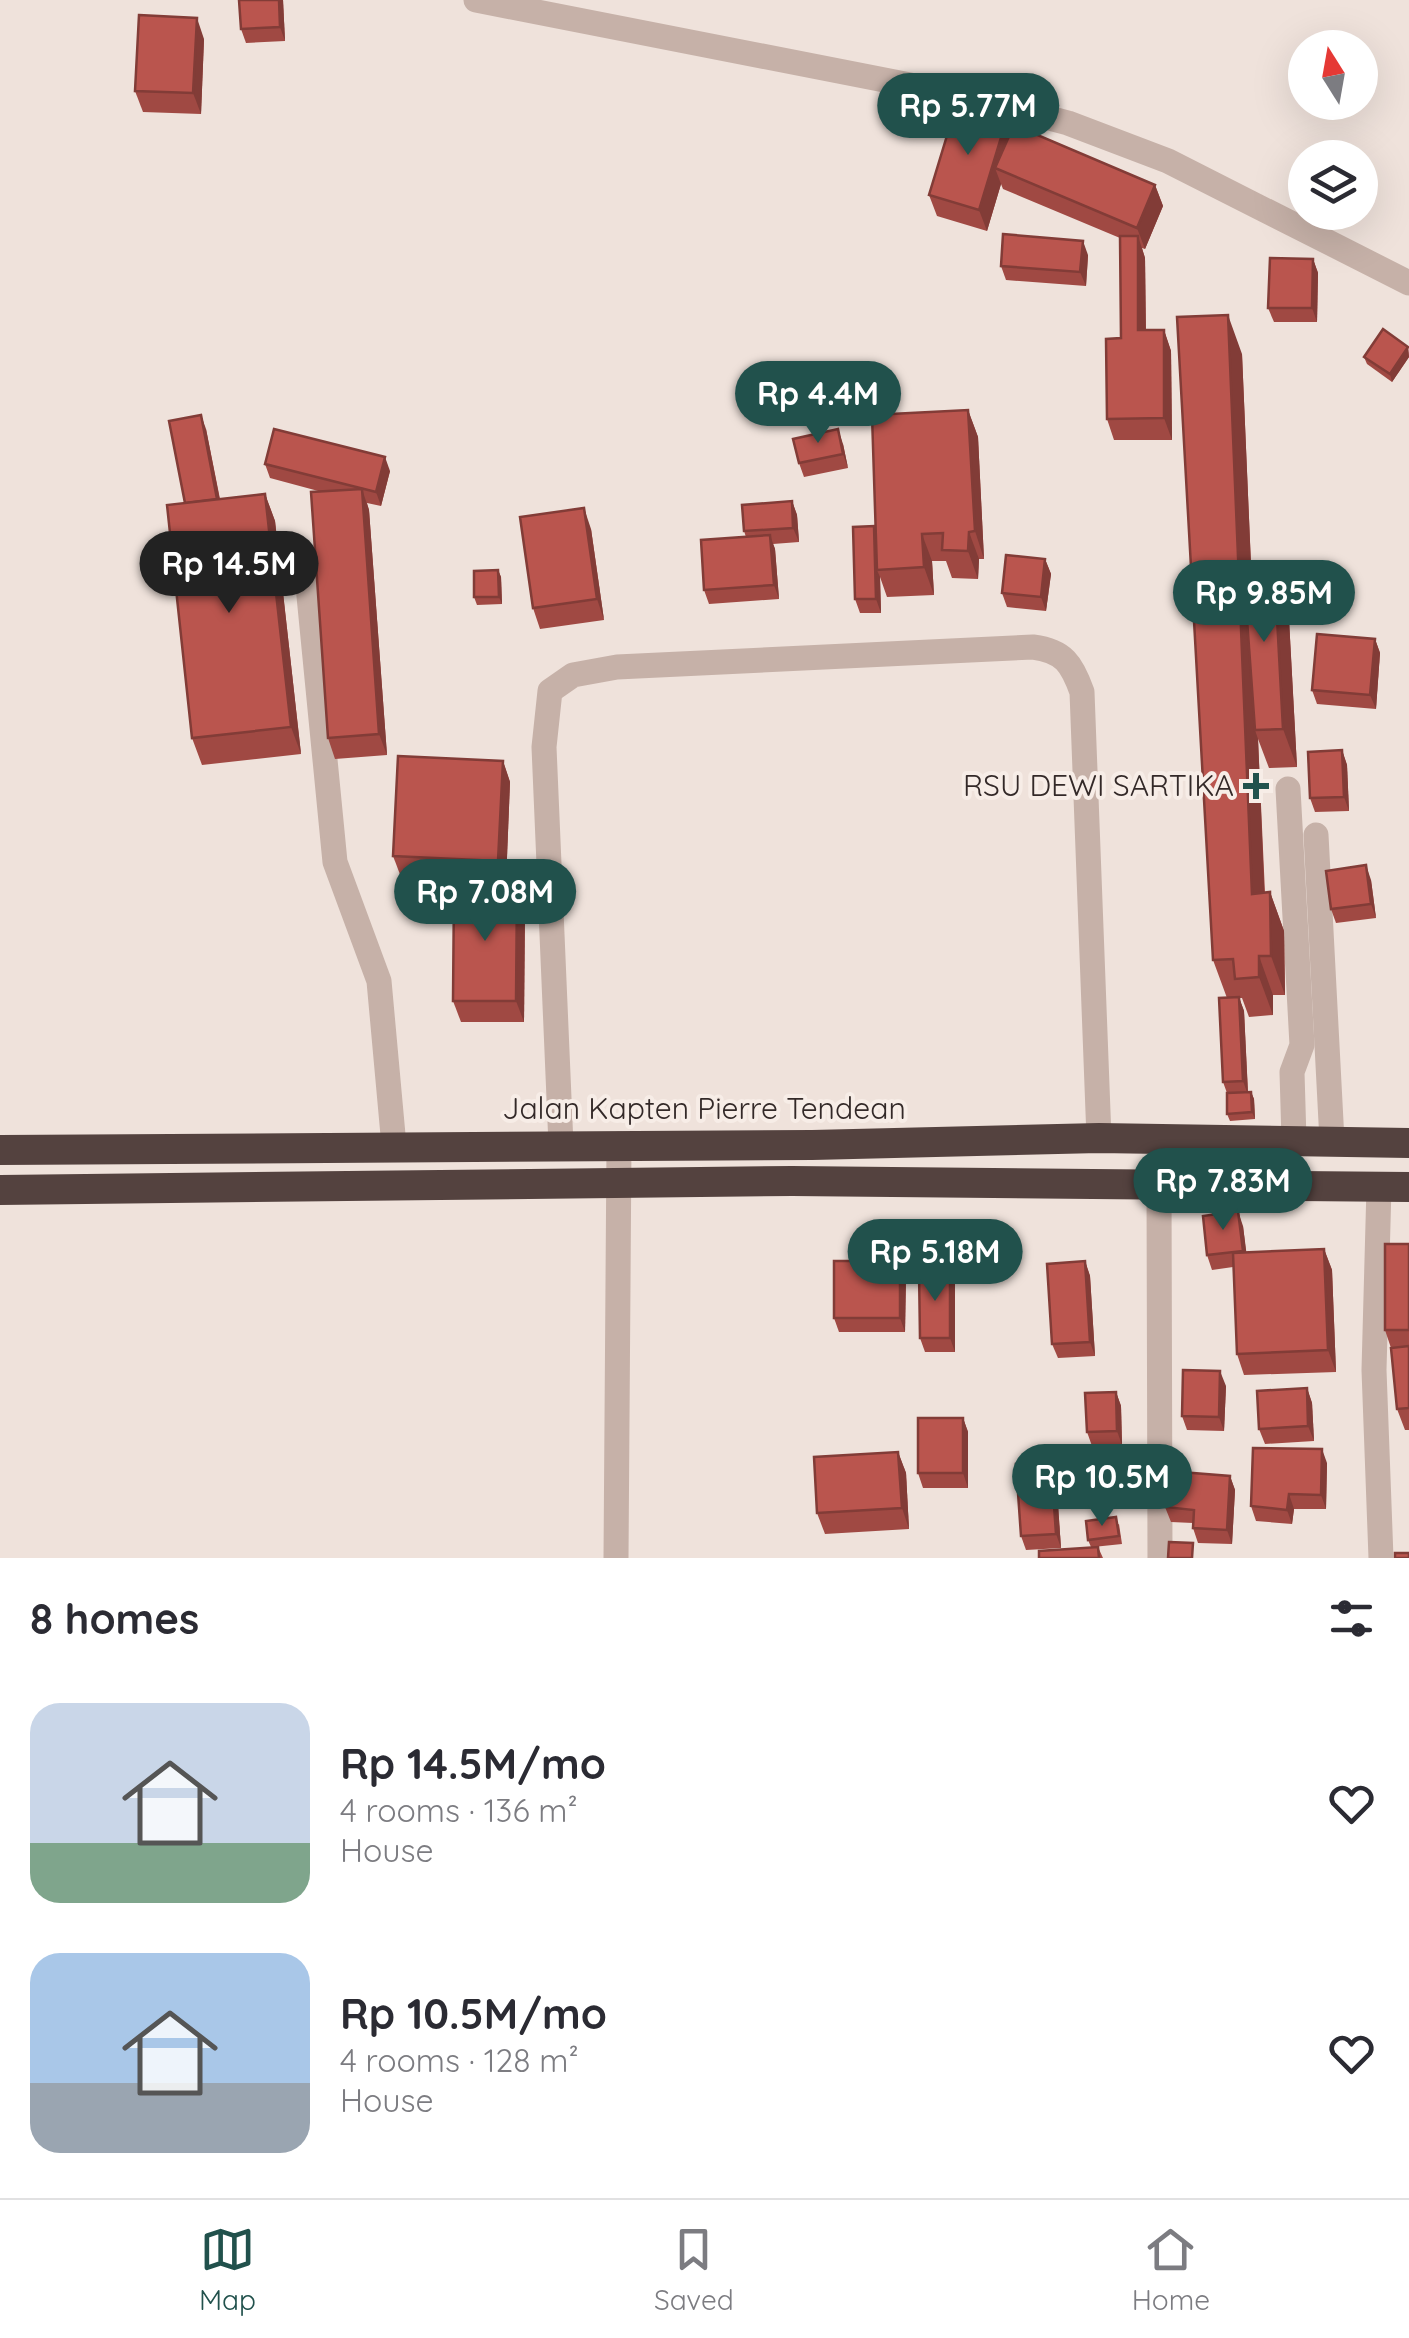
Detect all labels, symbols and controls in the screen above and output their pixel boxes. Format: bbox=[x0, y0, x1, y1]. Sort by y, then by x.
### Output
north arrow bbox=[1288, 30, 1378, 120]
map controls bbox=[1288, 30, 1378, 230]
pin: Rp 5.77M bbox=[865, 73, 1071, 158]
text: Rp 5.77M bbox=[899, 85, 1037, 125]
button: layers bbox=[1288, 140, 1378, 230]
pin: Rp 4.4M bbox=[726, 361, 910, 446]
text: Rp 4.4M bbox=[757, 373, 879, 413]
pin: Rp 14.5M bbox=[126, 531, 332, 616]
text: Rp 14.5M bbox=[162, 543, 296, 583]
pin: Rp 9.85M bbox=[1161, 560, 1367, 645]
text: Rp 9.85M bbox=[1195, 572, 1333, 612]
place label: RSU DEWI SARTIKA bbox=[963, 766, 1234, 804]
marker: RSU DEWI SARTIKA bbox=[1243, 773, 1269, 799]
pin: Rp 7.08M bbox=[382, 859, 588, 944]
text: Rp 7.08M bbox=[416, 871, 554, 911]
street label: Jalan Kapten Pierre Tendean bbox=[502, 1089, 906, 1127]
pin: Rp 7.83M bbox=[1120, 1148, 1326, 1233]
text: Rp 7.83M bbox=[1155, 1160, 1291, 1200]
pin: Rp 5.18M bbox=[832, 1219, 1038, 1304]
text: Rp 5.18M bbox=[870, 1231, 1000, 1271]
pin: Rp 10.5M bbox=[999, 1444, 1205, 1529]
text: Rp 10.5M bbox=[1034, 1456, 1170, 1496]
icon: filters bbox=[1324, 1591, 1379, 1646]
text: 8 homes bbox=[30, 1592, 199, 1645]
text: Rp 14.5M/mo bbox=[340, 1737, 606, 1790]
icon: home bbox=[110, 1743, 230, 1863]
icon: heart bbox=[1324, 1776, 1379, 1831]
text: 4 rooms · 136 m² bbox=[340, 1790, 578, 1830]
text: House bbox=[340, 1830, 434, 1870]
text: Rp 10.5M/mo bbox=[340, 1987, 607, 2040]
icon: home bbox=[110, 1993, 230, 2113]
icon: heart bbox=[1324, 2026, 1379, 2081]
text: 4 rooms · 128 m² bbox=[340, 2040, 579, 2080]
text: House bbox=[340, 2080, 434, 2120]
tab: Map bbox=[199, 2222, 256, 2317]
tab: Saved bbox=[654, 2222, 734, 2317]
tab: Home bbox=[1132, 2222, 1210, 2317]

